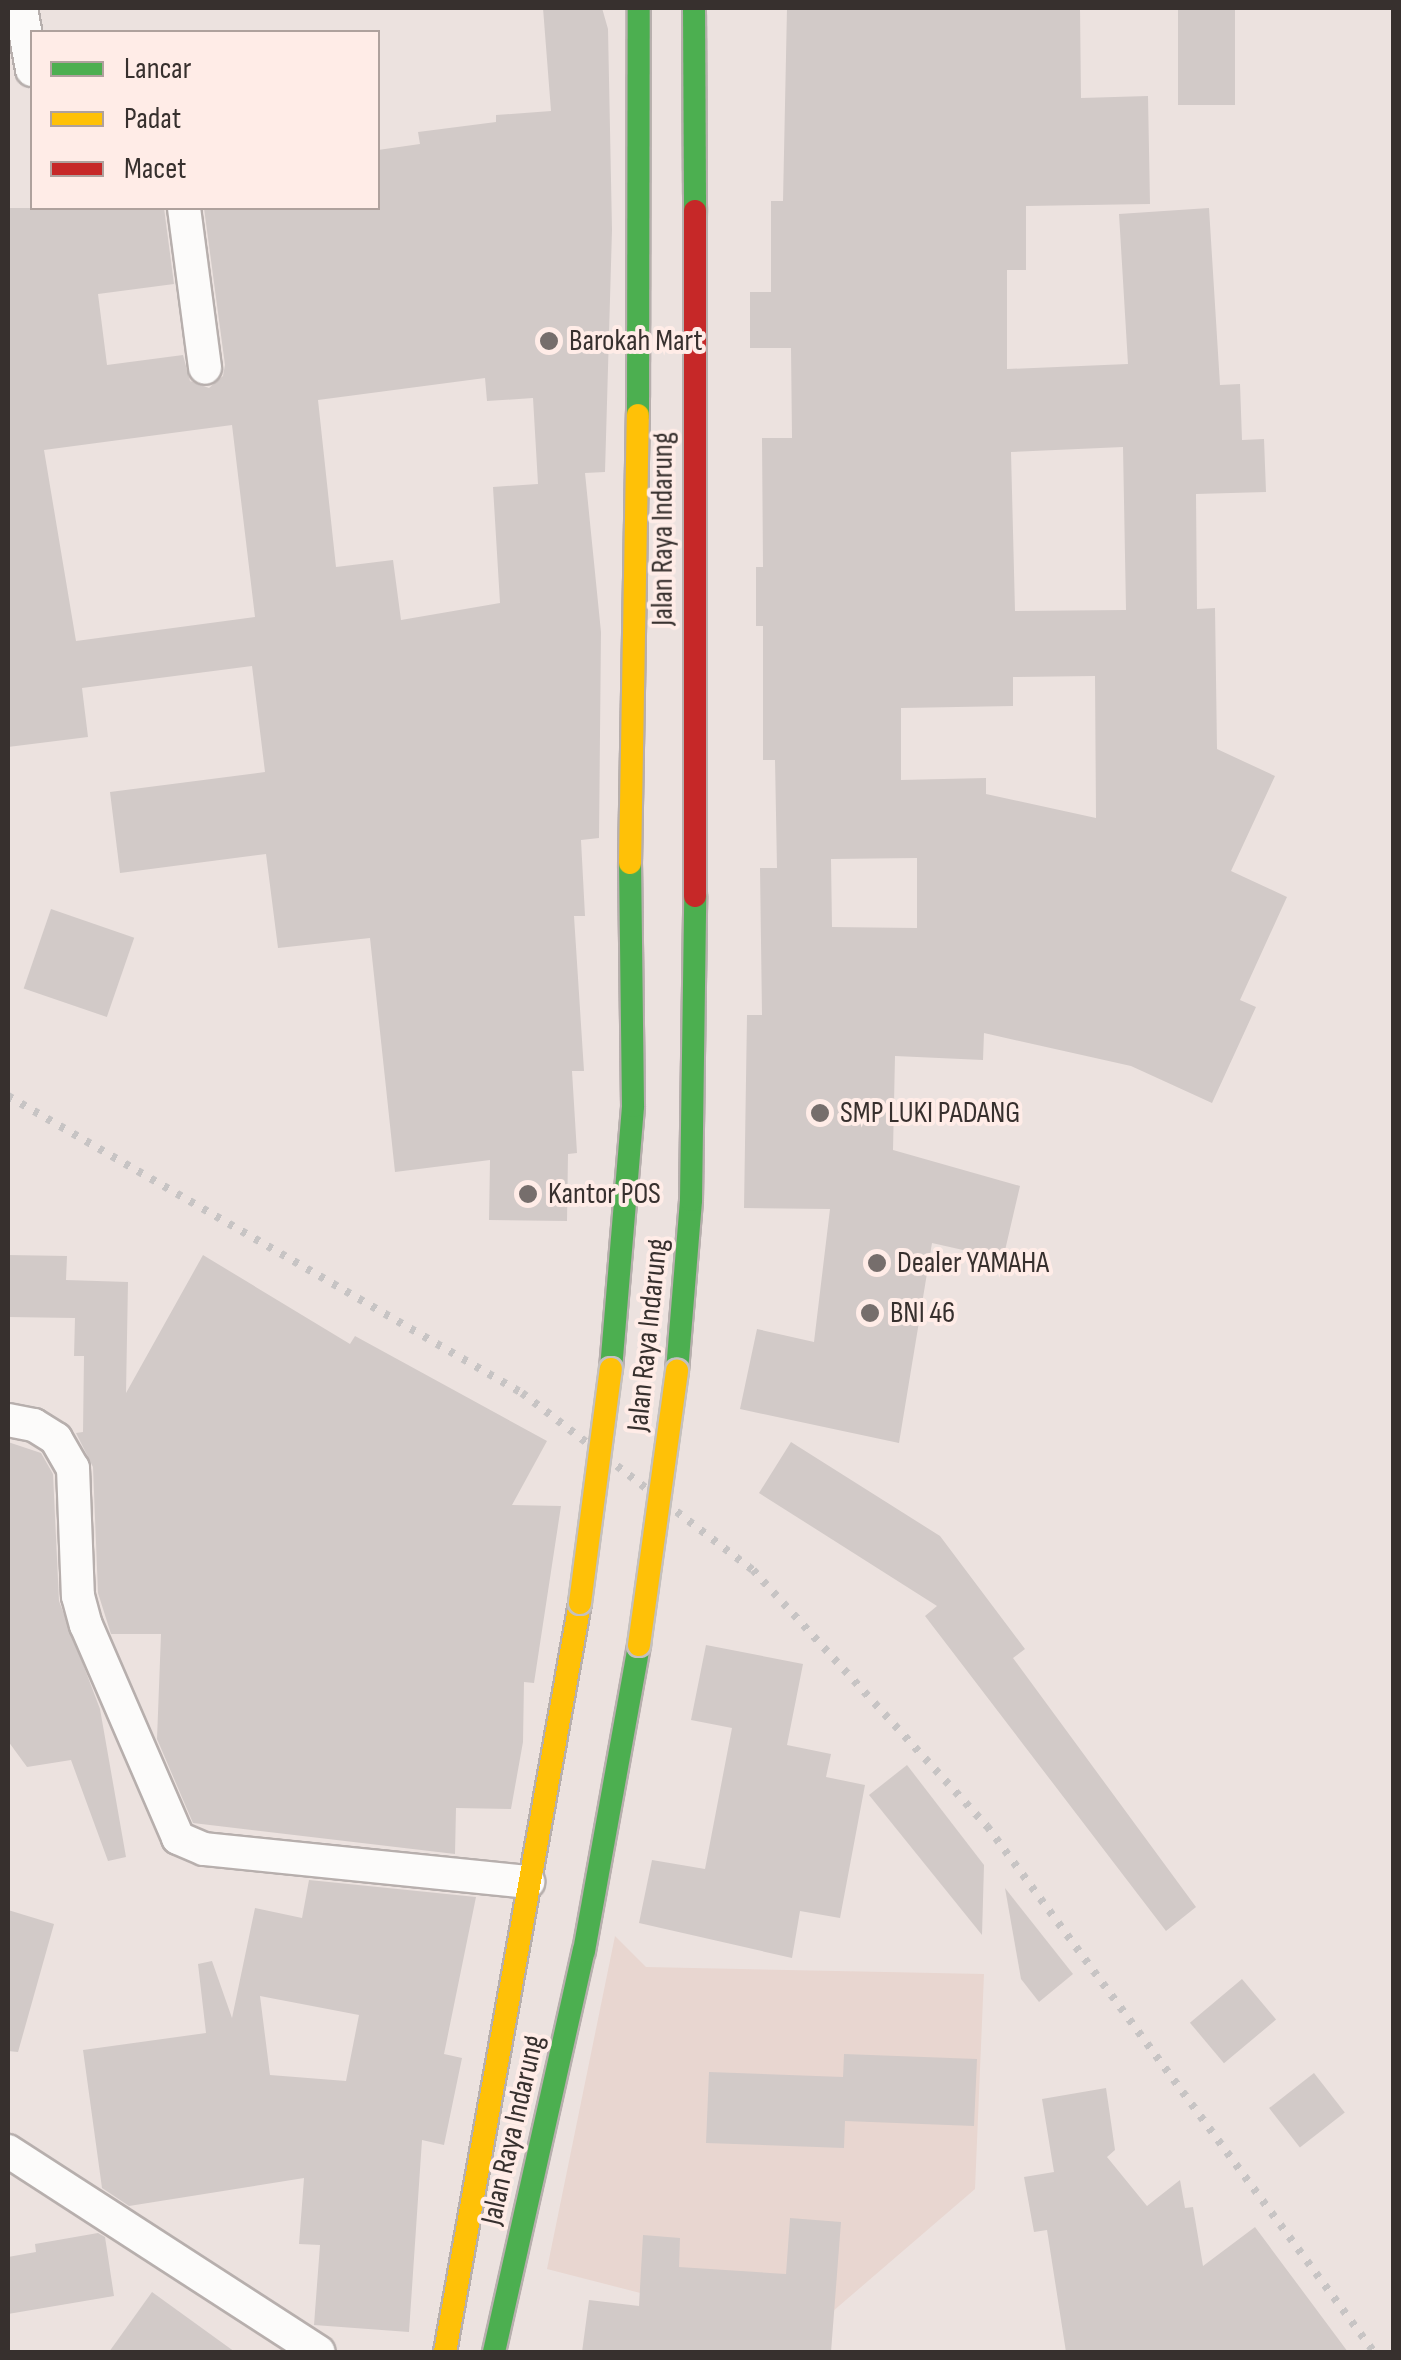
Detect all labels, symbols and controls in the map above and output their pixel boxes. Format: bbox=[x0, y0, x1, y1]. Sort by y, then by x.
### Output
legend bbox=[30, 30, 380, 210]
text: Lancar bbox=[124, 51, 191, 87]
text: Padat bbox=[124, 101, 181, 137]
text: Macet bbox=[124, 151, 186, 187]
place label: Barokah Mart bbox=[569, 323, 703, 359]
marker: Barokah Mart bbox=[538, 330, 560, 352]
street label: Jalan Raya Indarung bbox=[645, 432, 681, 626]
place label: SMP LUKI PADANG bbox=[840, 1095, 1020, 1131]
marker: SMP LUKI PADANG bbox=[809, 1102, 831, 1124]
place label: Kantor POS bbox=[548, 1176, 661, 1212]
marker: Kantor POS bbox=[517, 1183, 539, 1205]
street label: Jalan Raya Indarung bbox=[620, 1237, 676, 1433]
place label: Dealer YAMAHA bbox=[897, 1245, 1049, 1281]
marker: Dealer YAMAHA bbox=[866, 1252, 888, 1274]
place label: BNI 46 bbox=[890, 1295, 955, 1331]
marker: BNI 46 bbox=[859, 1302, 881, 1324]
street label: Jalan Raya Indarung bbox=[474, 2032, 552, 2228]

